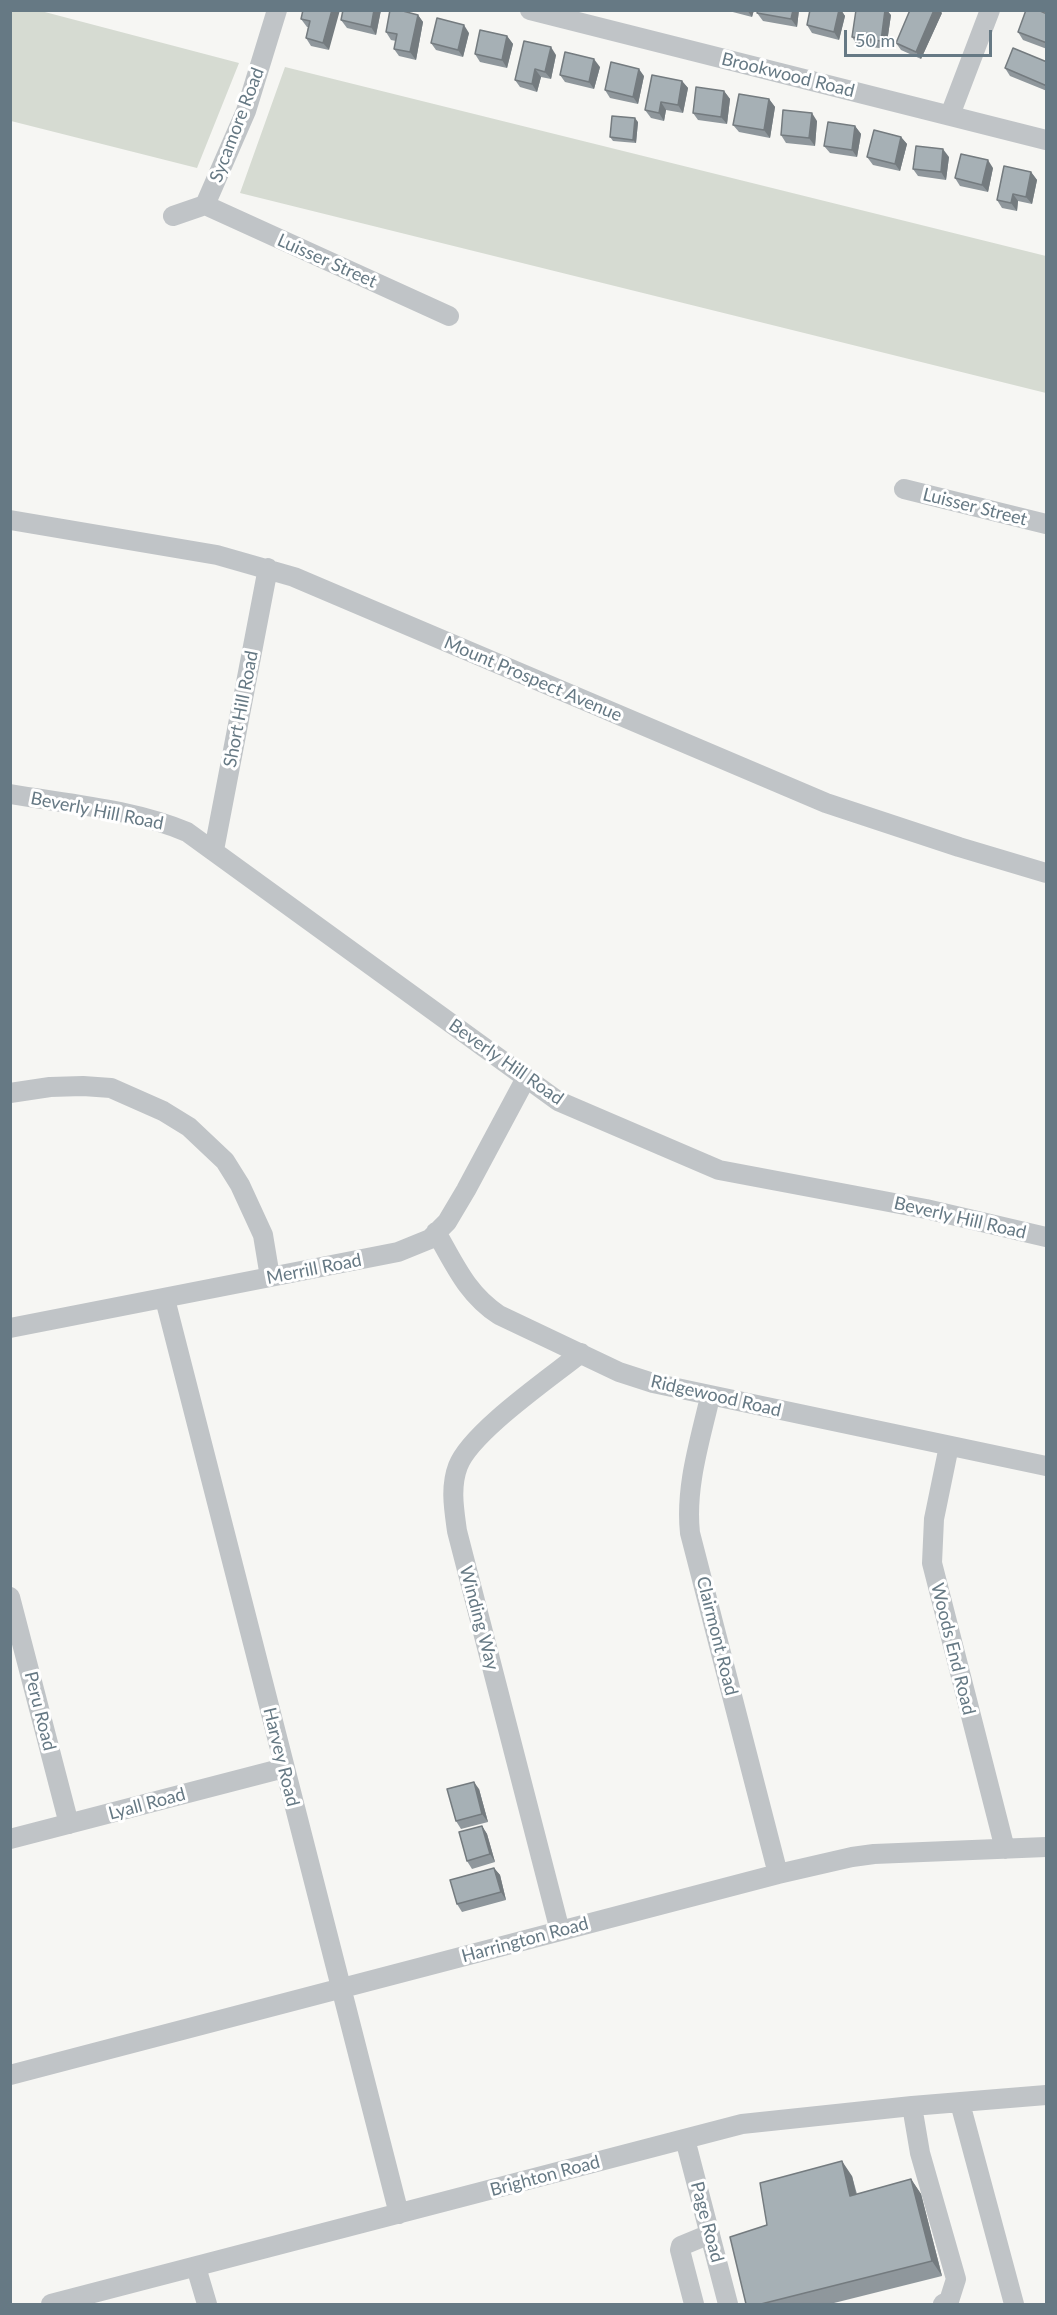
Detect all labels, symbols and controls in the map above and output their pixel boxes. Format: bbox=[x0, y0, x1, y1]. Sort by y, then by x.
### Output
scale bar bbox=[847, 18, 996, 56]
text: 50 m bbox=[855, 29, 895, 51]
street label: Brookwood Road bbox=[719, 48, 857, 102]
street label: Sycamore Road bbox=[205, 65, 269, 185]
street label: Luisser Street bbox=[274, 229, 380, 293]
street label: Luisser Street bbox=[921, 484, 1029, 530]
street label: Mount Prospect Avenue bbox=[441, 632, 625, 726]
street label: Short Hill Road bbox=[219, 649, 263, 769]
street label: Beverly Hill Road bbox=[29, 788, 165, 834]
street label: Beverly Hill Road bbox=[445, 1014, 567, 1110]
street label: Beverly Hill Road bbox=[892, 1192, 1028, 1244]
street label: Merrill Road bbox=[265, 1249, 363, 1289]
street label: Ridgewood Road bbox=[649, 1370, 783, 1422]
street label: Winding Way bbox=[455, 1564, 503, 1672]
street label: Clairmont Road bbox=[692, 1574, 742, 1698]
street label: Woods End Road bbox=[926, 1581, 980, 1717]
street label: Peru Road bbox=[20, 1669, 60, 1753]
street label: Harvey Road bbox=[258, 1705, 304, 1809]
street label: Lyall Road bbox=[106, 1783, 188, 1825]
street label: Harrington Road bbox=[459, 1913, 591, 1967]
street label: Brighton Road bbox=[488, 2151, 602, 2201]
street label: Page Road bbox=[686, 2179, 728, 2265]

